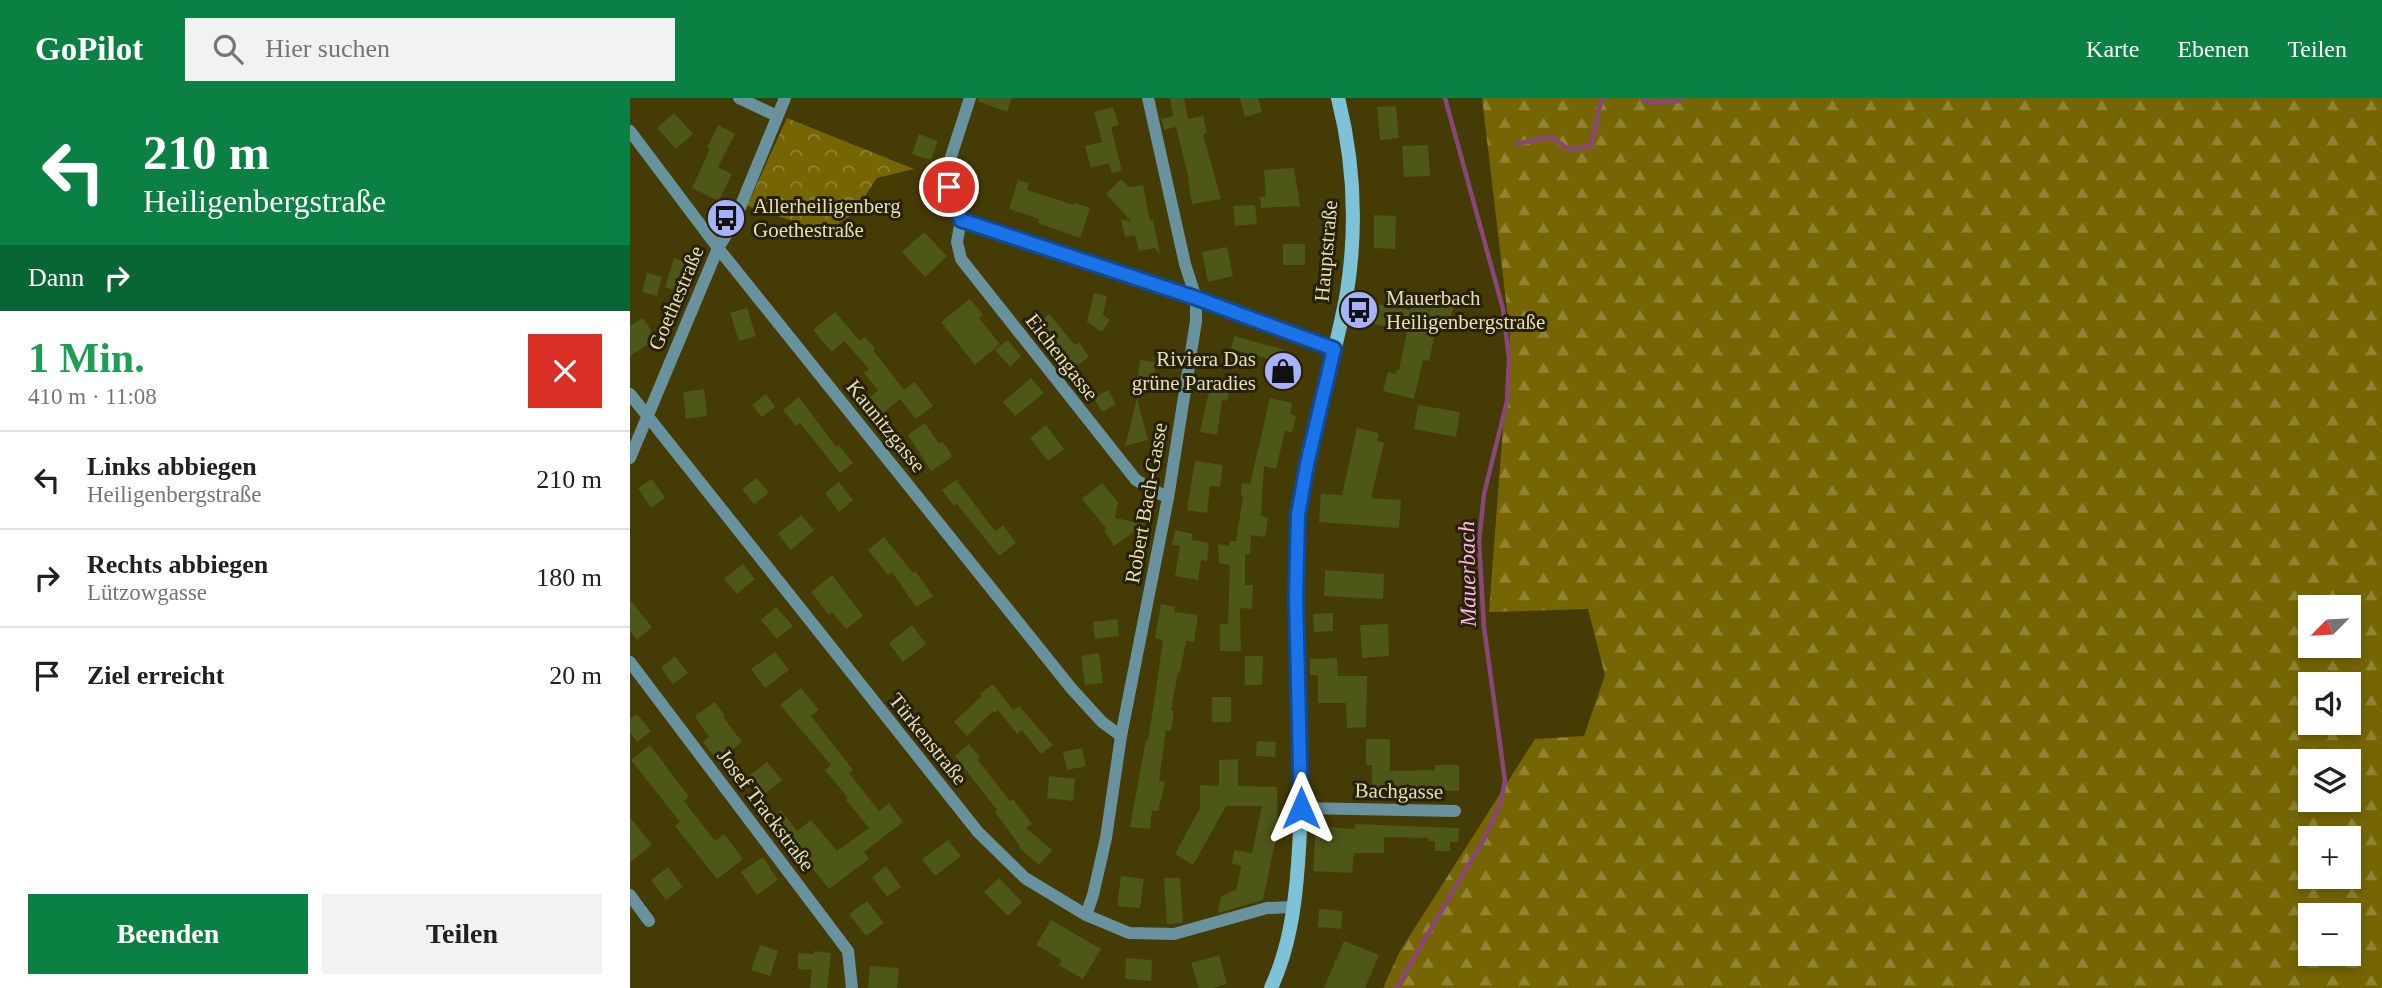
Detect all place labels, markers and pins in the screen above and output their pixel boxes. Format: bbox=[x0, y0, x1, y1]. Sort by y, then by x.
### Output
pin bbox=[919, 157, 979, 217]
place label: Allerheiligenberg Goethestraße bbox=[753, 194, 901, 242]
bus stop icon: Allerheiligenberg Goethestraße bbox=[705, 197, 747, 239]
place label: Mauerbach Heiligenbergstraße bbox=[1386, 286, 1545, 334]
bus stop icon: Mauerbach Heiligenbergstraße bbox=[1338, 289, 1380, 331]
place label: Riviera Das grüne Paradies bbox=[1132, 347, 1256, 395]
shop icon: Riviera Das grüne Paradies bbox=[1262, 350, 1304, 392]

